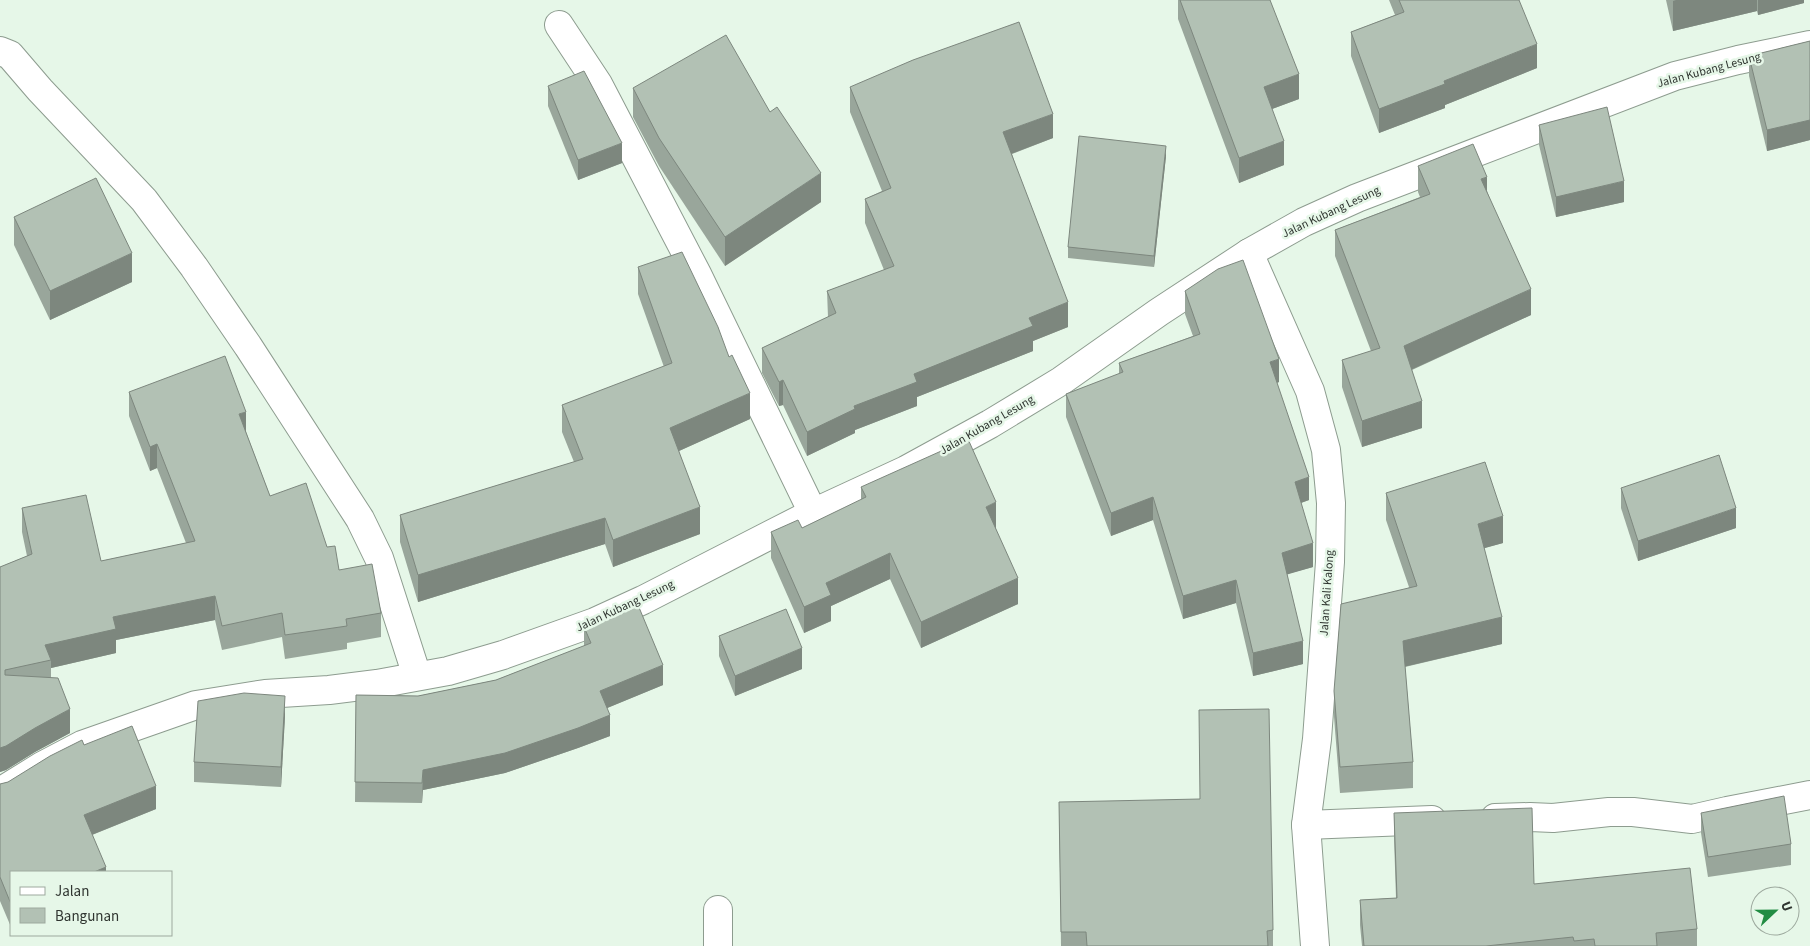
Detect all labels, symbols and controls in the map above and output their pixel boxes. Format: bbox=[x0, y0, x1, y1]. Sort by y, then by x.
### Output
street label: Jalan Kubang Lesung bbox=[1655, 48, 1763, 92]
street label: Jalan Kubang Lesung bbox=[1279, 182, 1383, 242]
street label: Jalan Kubang Lesung bbox=[937, 391, 1037, 459]
street label: Jalan Kali Kalong bbox=[1316, 549, 1338, 637]
street label: Jalan Kubang Lesung bbox=[573, 576, 677, 636]
legend bbox=[10, 871, 172, 936]
text: Jalan bbox=[55, 881, 89, 902]
north arrow bbox=[1750, 886, 1800, 936]
text: U bbox=[1775, 898, 1797, 915]
text: Bangunan bbox=[55, 906, 119, 927]

